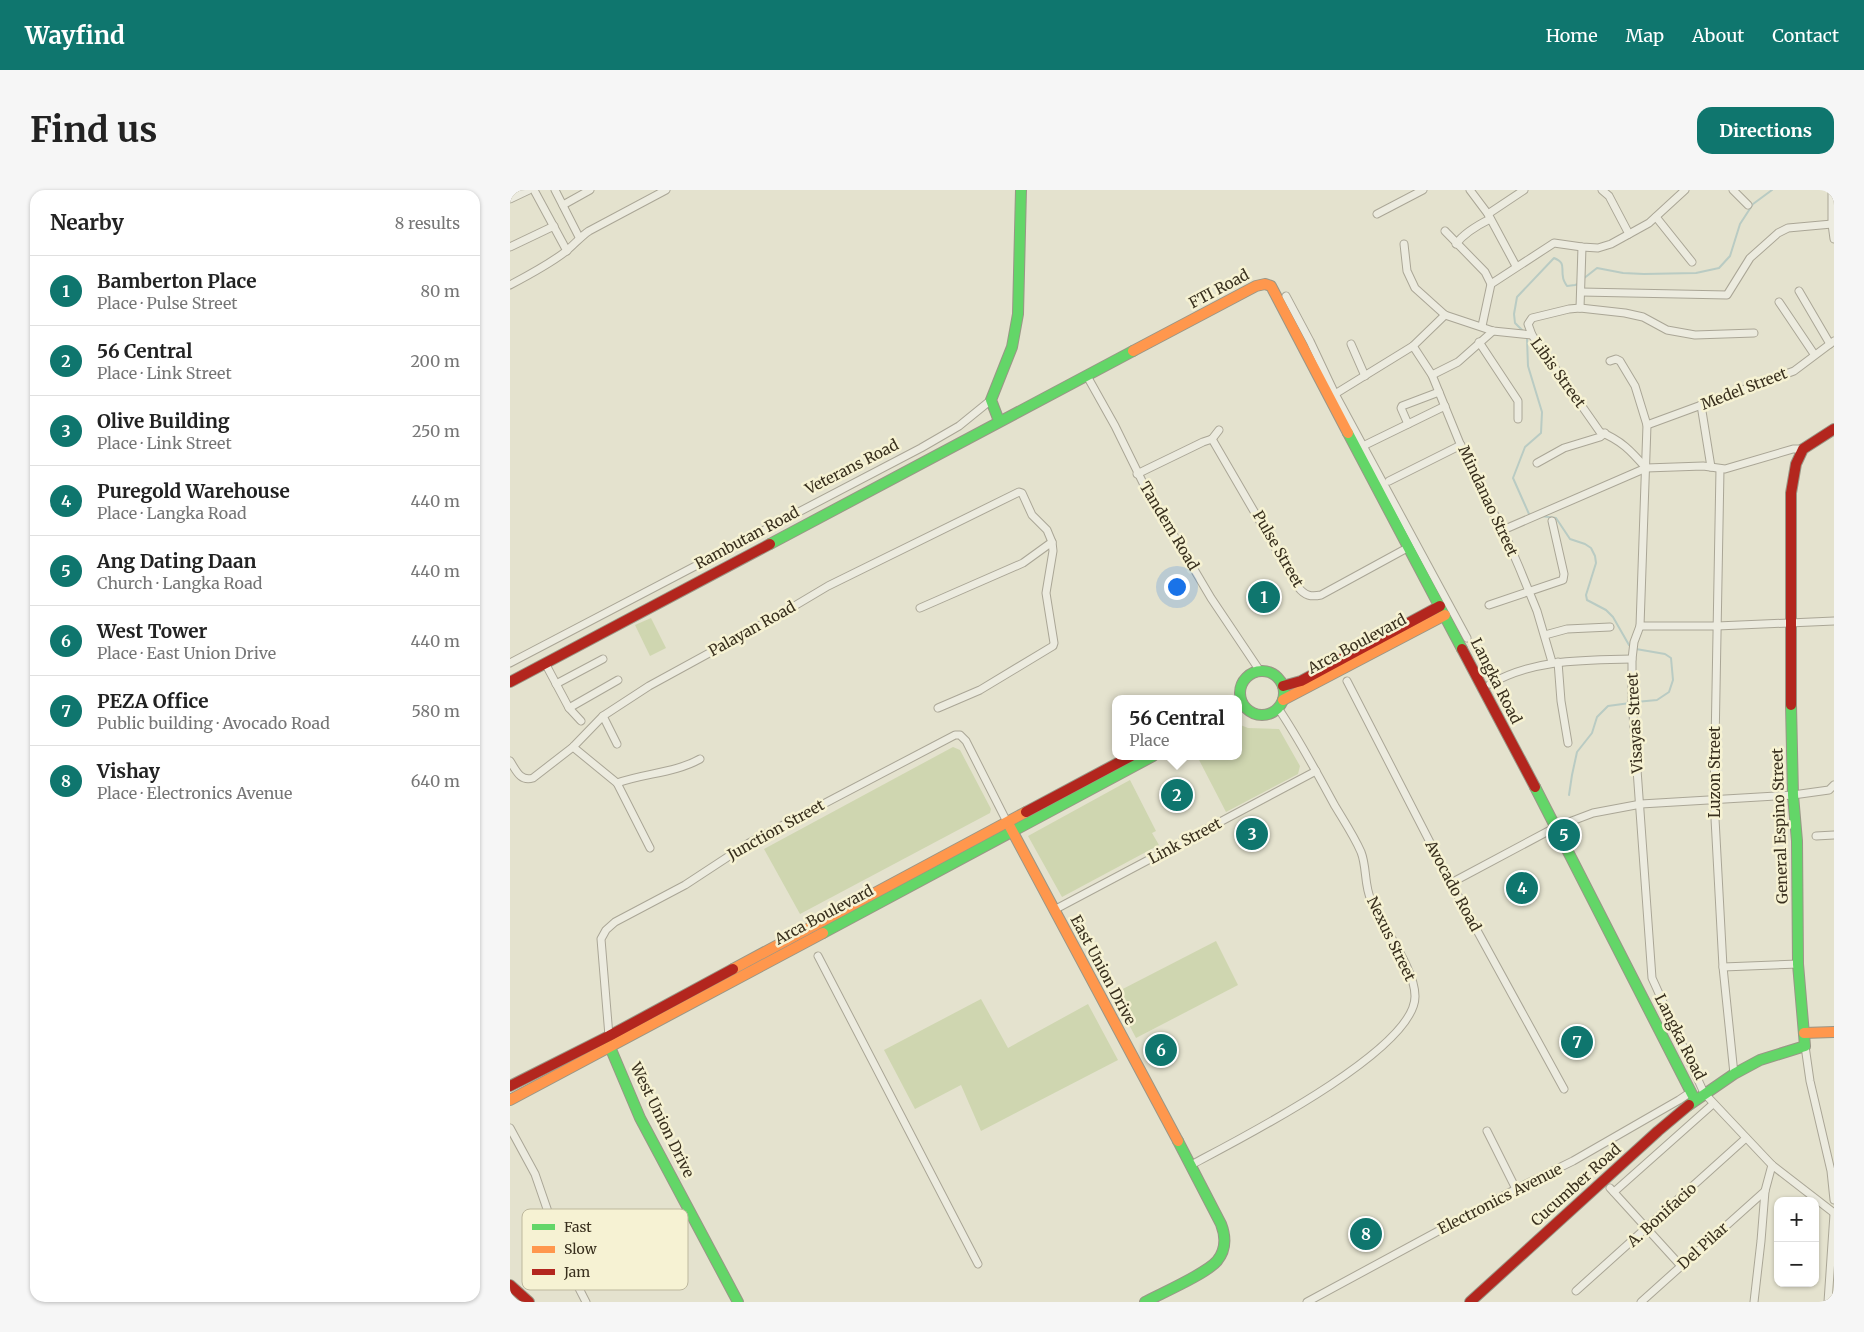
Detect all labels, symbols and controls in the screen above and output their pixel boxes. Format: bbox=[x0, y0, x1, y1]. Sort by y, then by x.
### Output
text: Wayfind bbox=[25, 20, 125, 51]
text: Home bbox=[1546, 24, 1598, 47]
text: Map bbox=[1626, 24, 1664, 47]
text: About bbox=[1692, 24, 1744, 47]
text: Contact bbox=[1772, 24, 1839, 47]
button: Directions bbox=[1697, 107, 1834, 154]
text: Find us bbox=[30, 108, 157, 152]
text: Nearby bbox=[50, 209, 124, 236]
text: 8 results bbox=[395, 213, 460, 233]
street label: FTI Road bbox=[1185, 265, 1252, 312]
text: Bamberton Place bbox=[97, 269, 256, 293]
text: 1 bbox=[62, 281, 70, 301]
text: 80 m bbox=[421, 281, 460, 301]
text: Place · Pulse Street bbox=[97, 293, 238, 313]
street label: Libis Street bbox=[1527, 334, 1590, 411]
text: 56 Central bbox=[97, 339, 192, 363]
text: 2 bbox=[61, 351, 71, 371]
text: 200 m bbox=[410, 351, 460, 371]
text: Place · Link Street bbox=[97, 363, 232, 383]
street label: Medel Street bbox=[1698, 363, 1790, 414]
text: Olive Building bbox=[97, 409, 230, 433]
text: 3 bbox=[61, 421, 71, 441]
text: 250 m bbox=[412, 421, 460, 441]
text: Place · Link Street bbox=[97, 433, 232, 453]
street label: Veterans Road bbox=[801, 435, 902, 499]
street label: Mindanao Street bbox=[1454, 442, 1522, 559]
street label: Tandem Road bbox=[1136, 478, 1203, 573]
text: Puregold Warehouse bbox=[97, 479, 290, 503]
text: 4 bbox=[61, 491, 71, 511]
text: 440 m bbox=[410, 491, 460, 511]
street label: Rambutan Road bbox=[691, 502, 802, 573]
text: Place · Langka Road bbox=[97, 503, 247, 523]
street label: Pulse Street bbox=[1249, 507, 1308, 591]
text: Ang Dating Daan bbox=[97, 549, 256, 573]
text: 5 bbox=[61, 561, 71, 581]
text: 440 m bbox=[410, 561, 460, 581]
text: Church · Langka Road bbox=[97, 573, 262, 593]
your location bbox=[1164, 574, 1190, 600]
pin: 1 bbox=[1248, 578, 1280, 616]
street label: Palayan Road bbox=[705, 597, 799, 660]
street label: Arca Boulevard bbox=[1303, 610, 1409, 678]
text: West Tower bbox=[97, 619, 207, 643]
text: 6 bbox=[61, 631, 71, 651]
text: 440 m bbox=[410, 631, 460, 651]
street label: Langka Road bbox=[1467, 635, 1526, 727]
text: Place · East Union Drive bbox=[97, 643, 276, 663]
street label: Visayas Street bbox=[1622, 672, 1647, 775]
text: PEZA Office bbox=[97, 689, 208, 713]
popup bbox=[1112, 695, 1242, 760]
text: 7 bbox=[61, 701, 71, 721]
text: 580 m bbox=[412, 701, 460, 721]
text: 56 Central bbox=[1129, 706, 1225, 730]
text: Public building · Avocado Road bbox=[97, 713, 330, 733]
street label: Luzon Street bbox=[1705, 726, 1724, 818]
text: Place bbox=[1129, 730, 1169, 750]
street label: General Espino Street bbox=[1767, 748, 1792, 904]
text: Vishay bbox=[97, 759, 160, 783]
text: 8 bbox=[61, 771, 71, 791]
text: 640 m bbox=[411, 771, 460, 791]
pin: 2 bbox=[1161, 776, 1193, 814]
text: Place · Electronics Avenue bbox=[97, 783, 292, 803]
street label: Junction Street bbox=[723, 795, 828, 864]
street label: Link Street bbox=[1145, 813, 1225, 868]
pin: 3 bbox=[1236, 815, 1268, 853]
pin: 5 bbox=[1548, 816, 1580, 854]
street label: Avocado Road bbox=[1421, 836, 1485, 935]
pin: 4 bbox=[1506, 869, 1538, 907]
street label: Arca Boulevard bbox=[770, 881, 876, 949]
street label: Nexus Street bbox=[1363, 894, 1420, 984]
street label: East Union Drive bbox=[1067, 912, 1140, 1028]
street label: Langka Road bbox=[1651, 991, 1710, 1083]
pin: 7 bbox=[1561, 1023, 1593, 1061]
pin: 6 bbox=[1145, 1031, 1177, 1069]
street label: West Union Drive bbox=[626, 1058, 699, 1181]
street label: Cucumber Road bbox=[1527, 1139, 1625, 1230]
street label: Electronics Avenue bbox=[1435, 1159, 1565, 1238]
street label: A. Bonifacio bbox=[1622, 1178, 1700, 1251]
map controls bbox=[1774, 1197, 1819, 1287]
button: + bbox=[1774, 1197, 1819, 1242]
legend bbox=[522, 1209, 688, 1290]
pin: 8 bbox=[1350, 1215, 1382, 1253]
text: Fast bbox=[564, 1218, 592, 1236]
street label: Del Pilar bbox=[1673, 1218, 1732, 1273]
text: Slow bbox=[564, 1240, 597, 1258]
button: − bbox=[1774, 1242, 1819, 1287]
text: Jam bbox=[563, 1263, 590, 1281]

